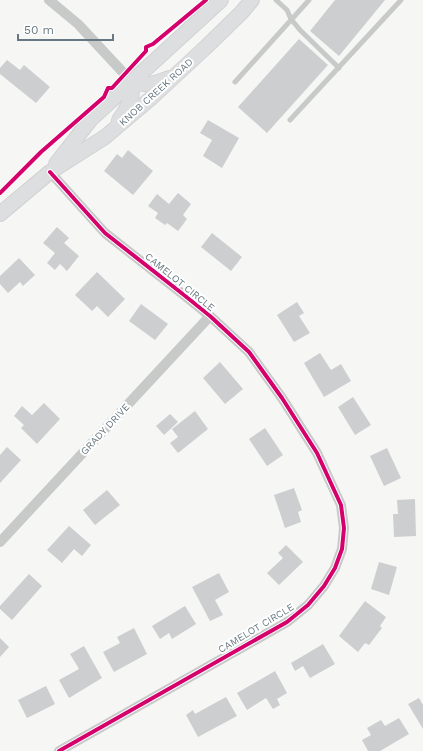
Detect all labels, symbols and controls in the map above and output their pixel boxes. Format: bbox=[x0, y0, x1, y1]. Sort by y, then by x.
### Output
scale bar bbox=[18, 16, 113, 42]
text: 50 m bbox=[24, 23, 54, 37]
street label: KNOB CREEK ROAD bbox=[117, 56, 195, 128]
street label: CAMELOT CIRCLE bbox=[143, 251, 217, 313]
street label: GRADY DRIVE bbox=[79, 401, 131, 457]
street label: CAMELOT CIRCLE bbox=[216, 601, 296, 655]

